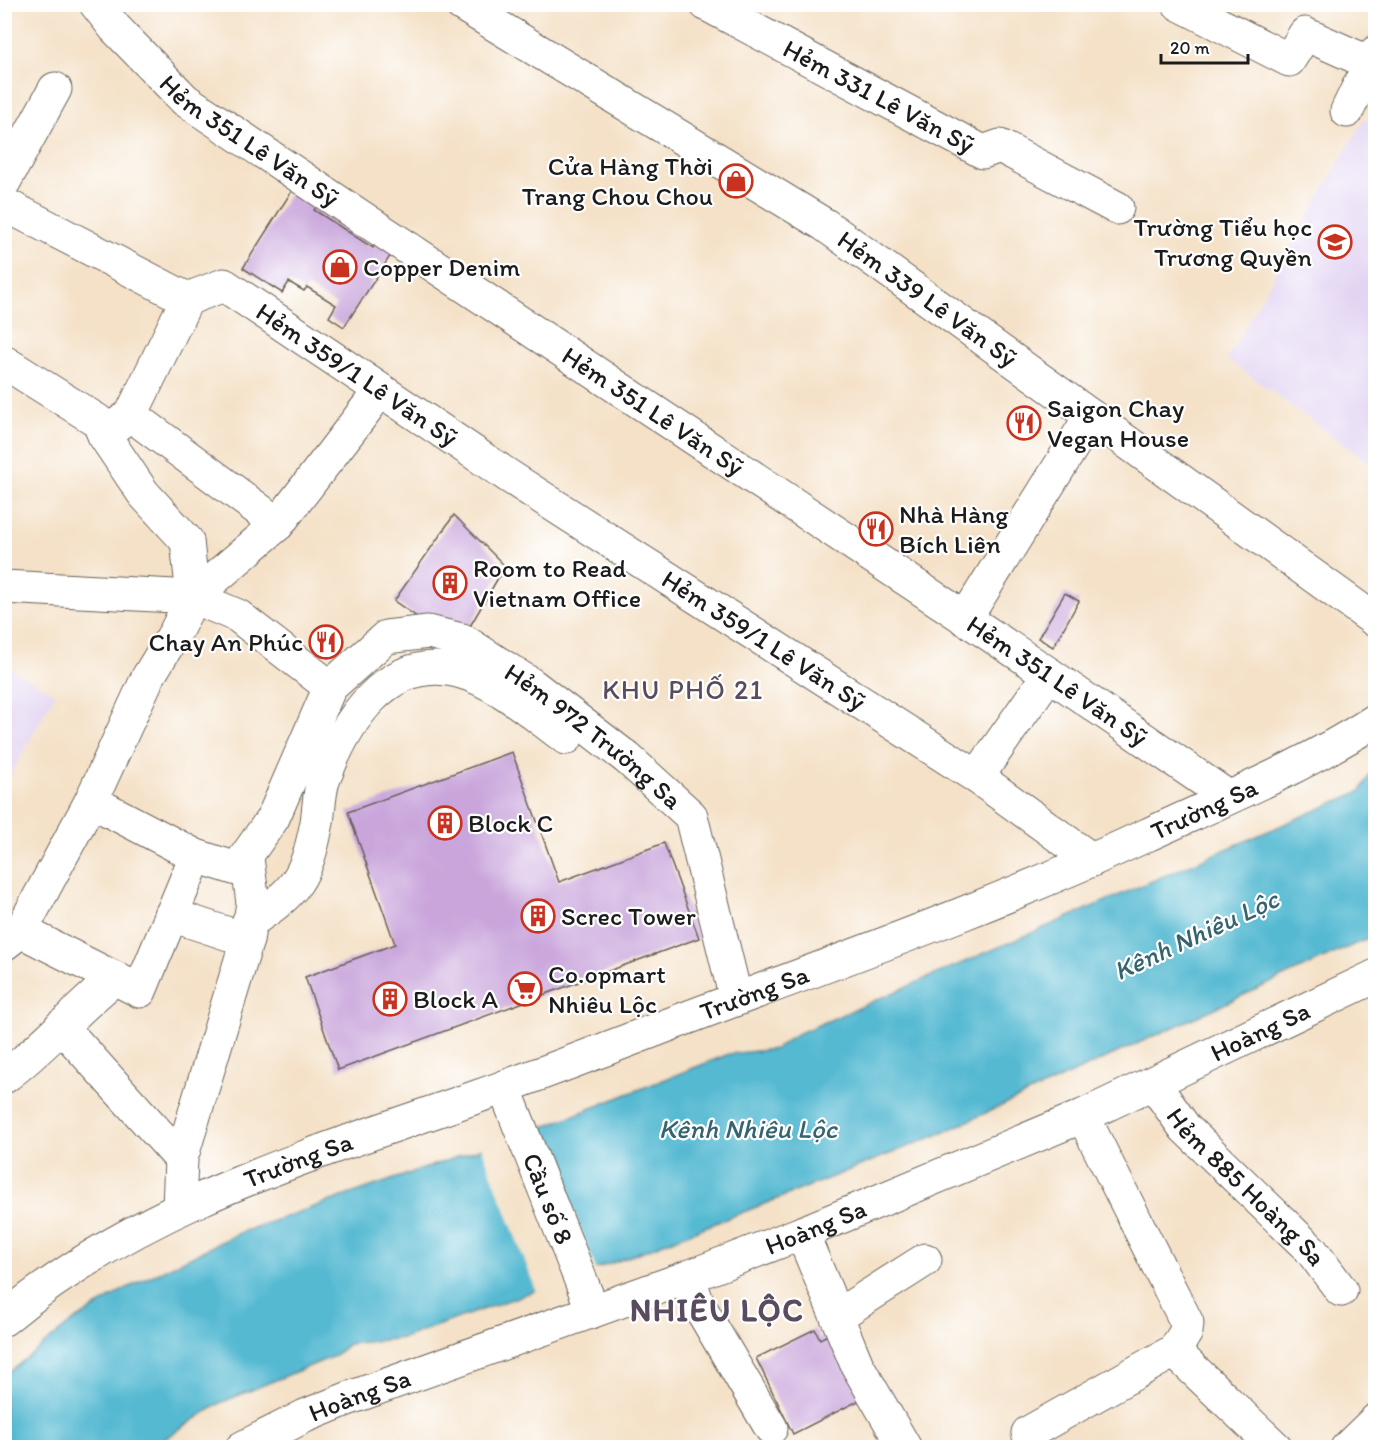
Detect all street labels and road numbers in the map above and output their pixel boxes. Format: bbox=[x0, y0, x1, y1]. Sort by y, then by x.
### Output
street label: Hẻm 331 Lê Văn Sỹ bbox=[778, 32, 980, 160]
street label: Hẻm 351 Lê Văn Sỹ bbox=[153, 67, 345, 214]
street label: Hẻm 339 Lê Văn Sỹ bbox=[831, 223, 1024, 374]
street label: Hẻm 359/1 Lê Văn Sỹ bbox=[250, 295, 464, 453]
street label: Hẻm 351 Lê Văn Sỹ bbox=[556, 339, 750, 483]
street label: Hẻm 359/1 Lê Văn Sỹ bbox=[656, 563, 872, 717]
street label: Hẻm 351 Lê Văn Sỹ bbox=[961, 608, 1154, 753]
street label: Hẻm 972 Trường Sa bbox=[499, 656, 689, 816]
street label: Trường Sa bbox=[1146, 771, 1263, 847]
street label: Trường Sa bbox=[695, 958, 814, 1027]
street label: Hoàng Sa bbox=[1205, 994, 1315, 1069]
street label: Hẻm 885 Hoàng Sa bbox=[1160, 1101, 1333, 1272]
street label: Trường Sa bbox=[239, 1125, 357, 1195]
street label: Cầu số 8 bbox=[516, 1148, 581, 1249]
street label: Hoàng Sa bbox=[760, 1192, 871, 1262]
street label: Hoàng Sa bbox=[304, 1362, 415, 1429]

